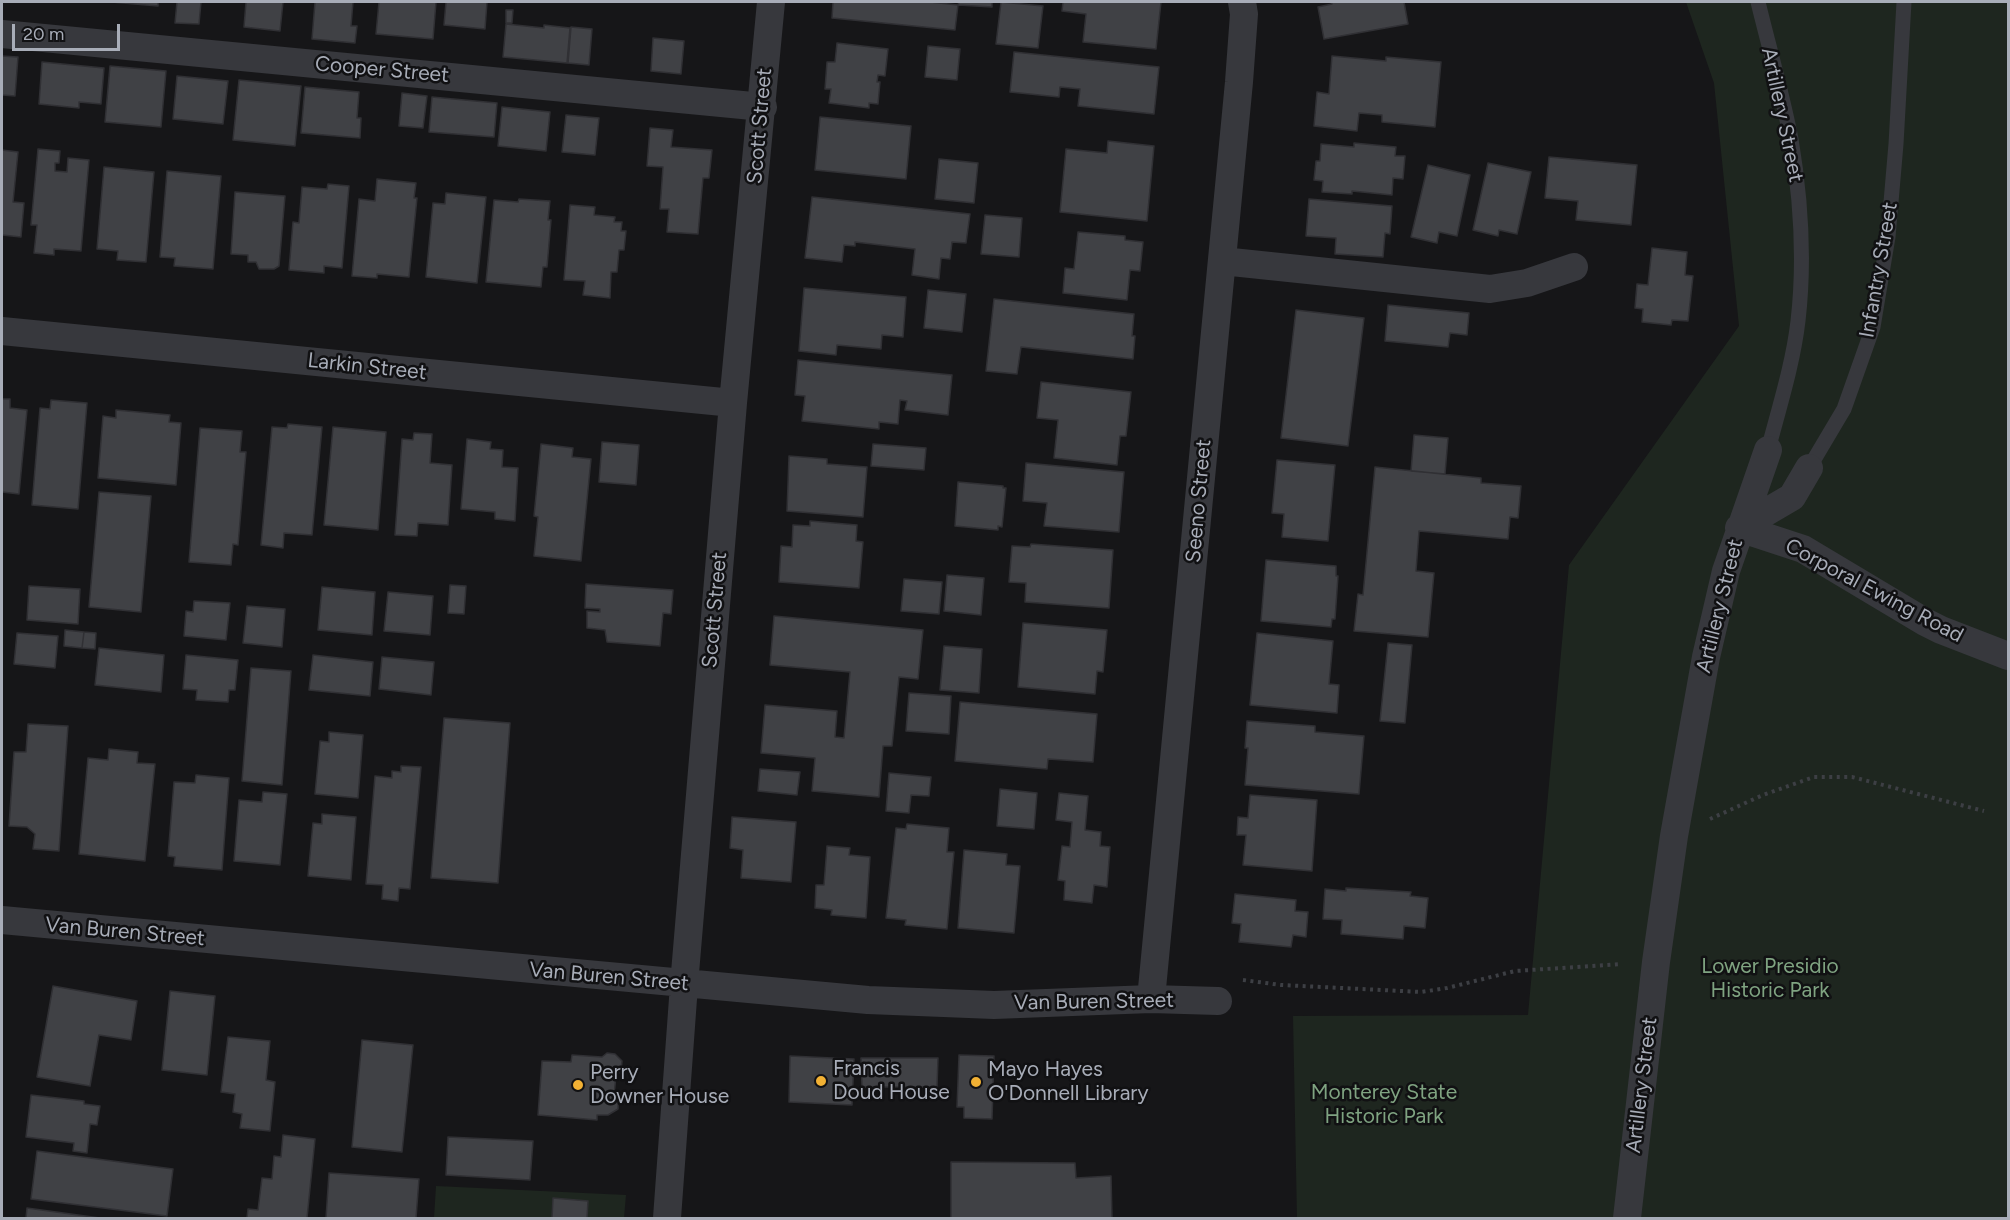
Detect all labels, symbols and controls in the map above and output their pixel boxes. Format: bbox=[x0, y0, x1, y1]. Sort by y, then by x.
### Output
scale bar bbox=[15, 12, 123, 50]
text: 20 m bbox=[23, 23, 64, 45]
street label: Artillery Street bbox=[1755, 45, 1809, 185]
street label: Cooper Street bbox=[314, 52, 450, 88]
street label: Scott Street bbox=[742, 67, 778, 185]
street label: Infantry Street bbox=[1855, 200, 1903, 340]
street label: Larkin Street bbox=[306, 348, 428, 386]
street label: Seeno Street bbox=[1181, 438, 1217, 564]
street label: Corporal Ewing Road bbox=[1781, 533, 1967, 649]
street label: Artillery Street bbox=[1691, 537, 1749, 675]
street label: Scott Street bbox=[697, 551, 733, 669]
street label: Van Buren Street bbox=[44, 912, 206, 952]
park label: Lower Presidio Historic Park bbox=[1701, 954, 1839, 1004]
street label: Van Buren Street bbox=[528, 957, 690, 997]
street label: Van Buren Street bbox=[1014, 988, 1174, 1016]
street label: Artillery Street bbox=[1621, 1015, 1663, 1155]
place label: Francis Doud House bbox=[833, 1056, 950, 1106]
place label: Mayo Hayes O'Donnell Library bbox=[988, 1057, 1149, 1107]
place label: Perry Downer House bbox=[590, 1060, 729, 1110]
marker: Francis Doud House bbox=[814, 1074, 828, 1088]
marker: Mayo Hayes O'Donnell Library bbox=[969, 1075, 983, 1089]
marker: Perry Downer House bbox=[571, 1078, 585, 1092]
park label: Monterey State Historic Park bbox=[1311, 1080, 1457, 1130]

